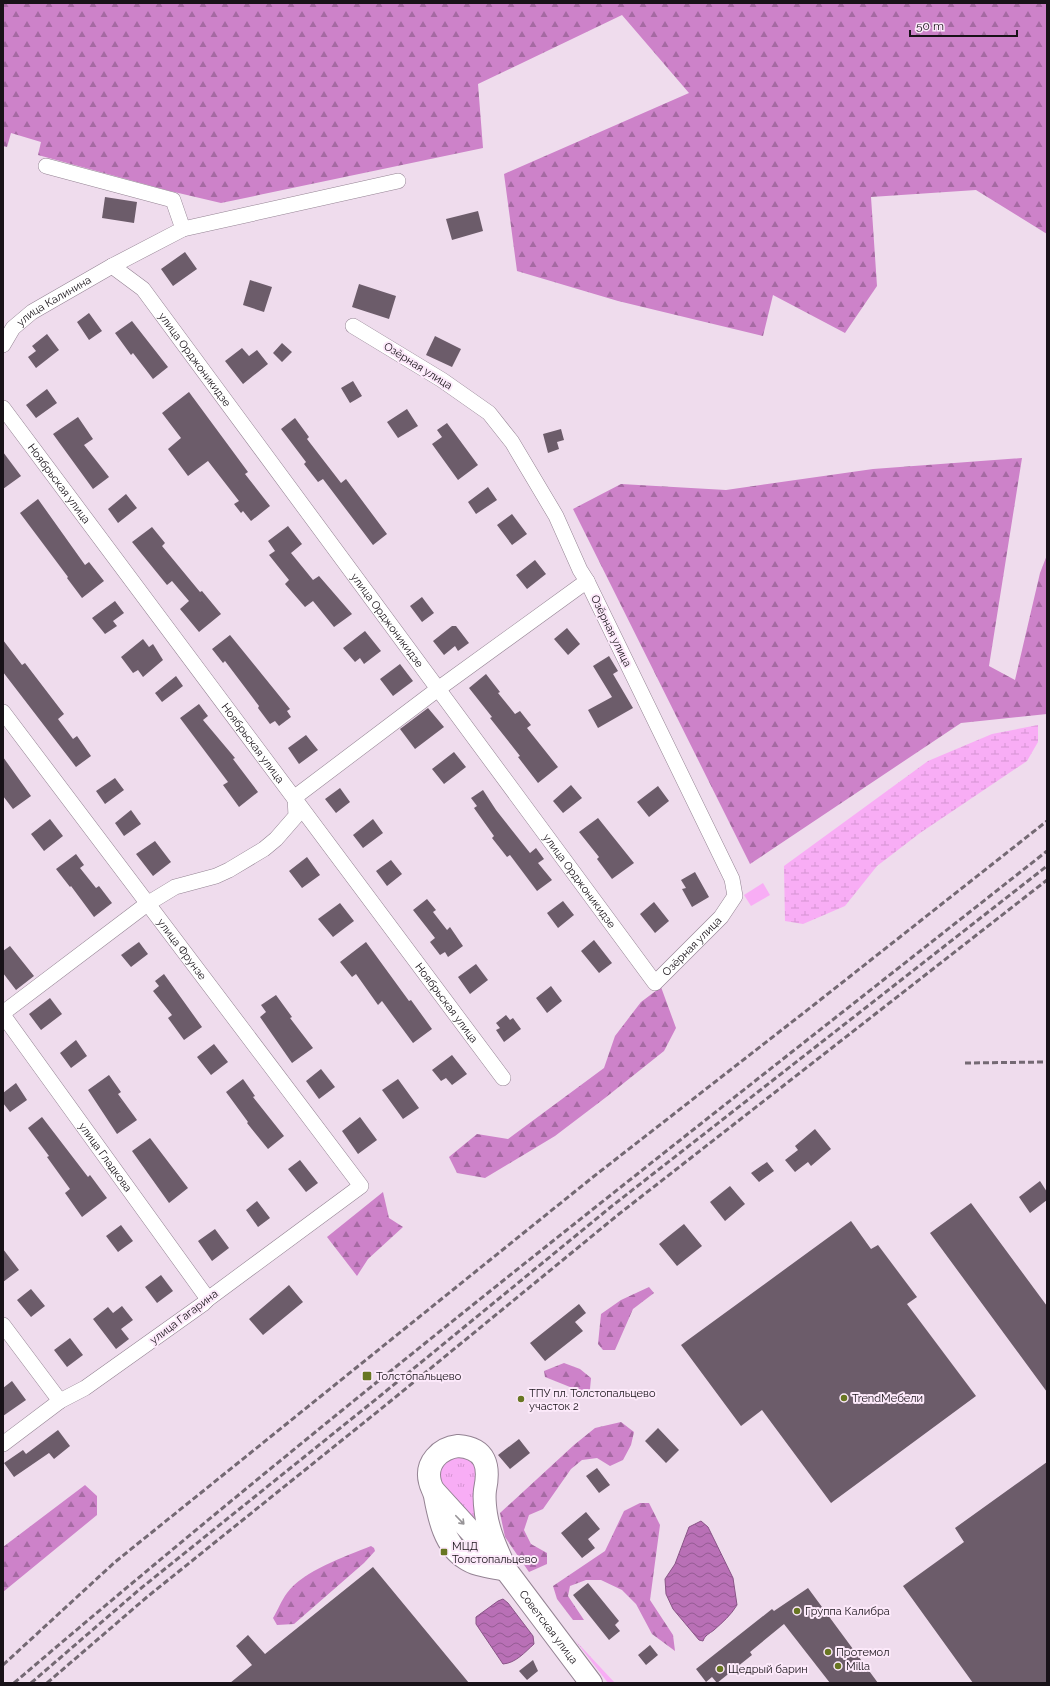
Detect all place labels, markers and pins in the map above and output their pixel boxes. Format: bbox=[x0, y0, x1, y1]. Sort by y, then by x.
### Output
marker: Толстопальцево bbox=[361, 1370, 373, 1382]
place label: Толстопальцево bbox=[376, 1370, 462, 1383]
place label: ТПУ пл. Толстопальцево участок 2 bbox=[529, 1387, 656, 1413]
place label: TrendМебели bbox=[852, 1392, 923, 1405]
marker: TrendМебели bbox=[839, 1393, 849, 1403]
marker: ТПУ пл. Толстопальцево участок 2 bbox=[516, 1394, 526, 1404]
place label: МЦД Толстопальцево bbox=[452, 1540, 538, 1566]
marker: МЦД Толстопальцево bbox=[439, 1547, 449, 1557]
place label: Группа Калибра bbox=[805, 1605, 890, 1618]
marker: Группа Калибра bbox=[792, 1606, 802, 1616]
place label: Протемол bbox=[836, 1646, 889, 1659]
marker: Протемол bbox=[823, 1647, 833, 1657]
place label: Milla bbox=[846, 1660, 870, 1673]
marker: Milla bbox=[833, 1661, 843, 1671]
place label: Щедрый барин bbox=[728, 1663, 808, 1676]
marker: Щедрый барин bbox=[715, 1664, 725, 1674]

